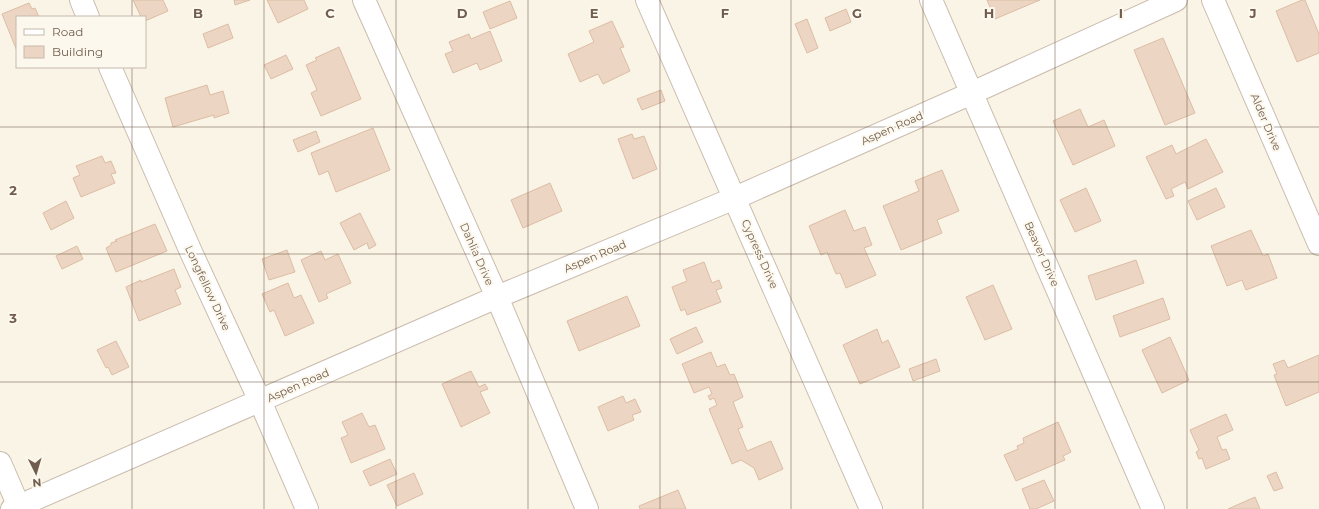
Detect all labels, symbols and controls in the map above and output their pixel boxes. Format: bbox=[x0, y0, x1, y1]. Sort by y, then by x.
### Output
text: B bbox=[193, 5, 203, 21]
text: C bbox=[325, 5, 335, 21]
text: D bbox=[457, 5, 468, 21]
text: E bbox=[590, 5, 599, 21]
text: F bbox=[721, 5, 729, 21]
text: G bbox=[852, 5, 862, 21]
text: H bbox=[984, 5, 994, 21]
text: I bbox=[1119, 5, 1123, 21]
text: J bbox=[1248, 5, 1257, 21]
legend bbox=[16, 16, 146, 68]
text: Road bbox=[52, 24, 83, 39]
text: Building bbox=[52, 44, 103, 59]
street label: Alder Drive bbox=[1248, 91, 1285, 153]
street label: Aspen Road bbox=[859, 108, 925, 148]
text: 2 bbox=[9, 182, 17, 198]
street label: Cypress Drive bbox=[738, 217, 782, 291]
street label: Beaver Drive bbox=[1021, 219, 1063, 289]
street label: Dahlia Drive bbox=[457, 220, 497, 288]
street label: Aspen Road bbox=[562, 237, 628, 275]
street label: Longfellow Drive bbox=[182, 243, 234, 333]
text: 3 bbox=[8, 310, 17, 326]
street label: Aspen Road bbox=[265, 365, 331, 405]
north arrow bbox=[16, 453, 56, 493]
text: N bbox=[32, 476, 42, 490]

